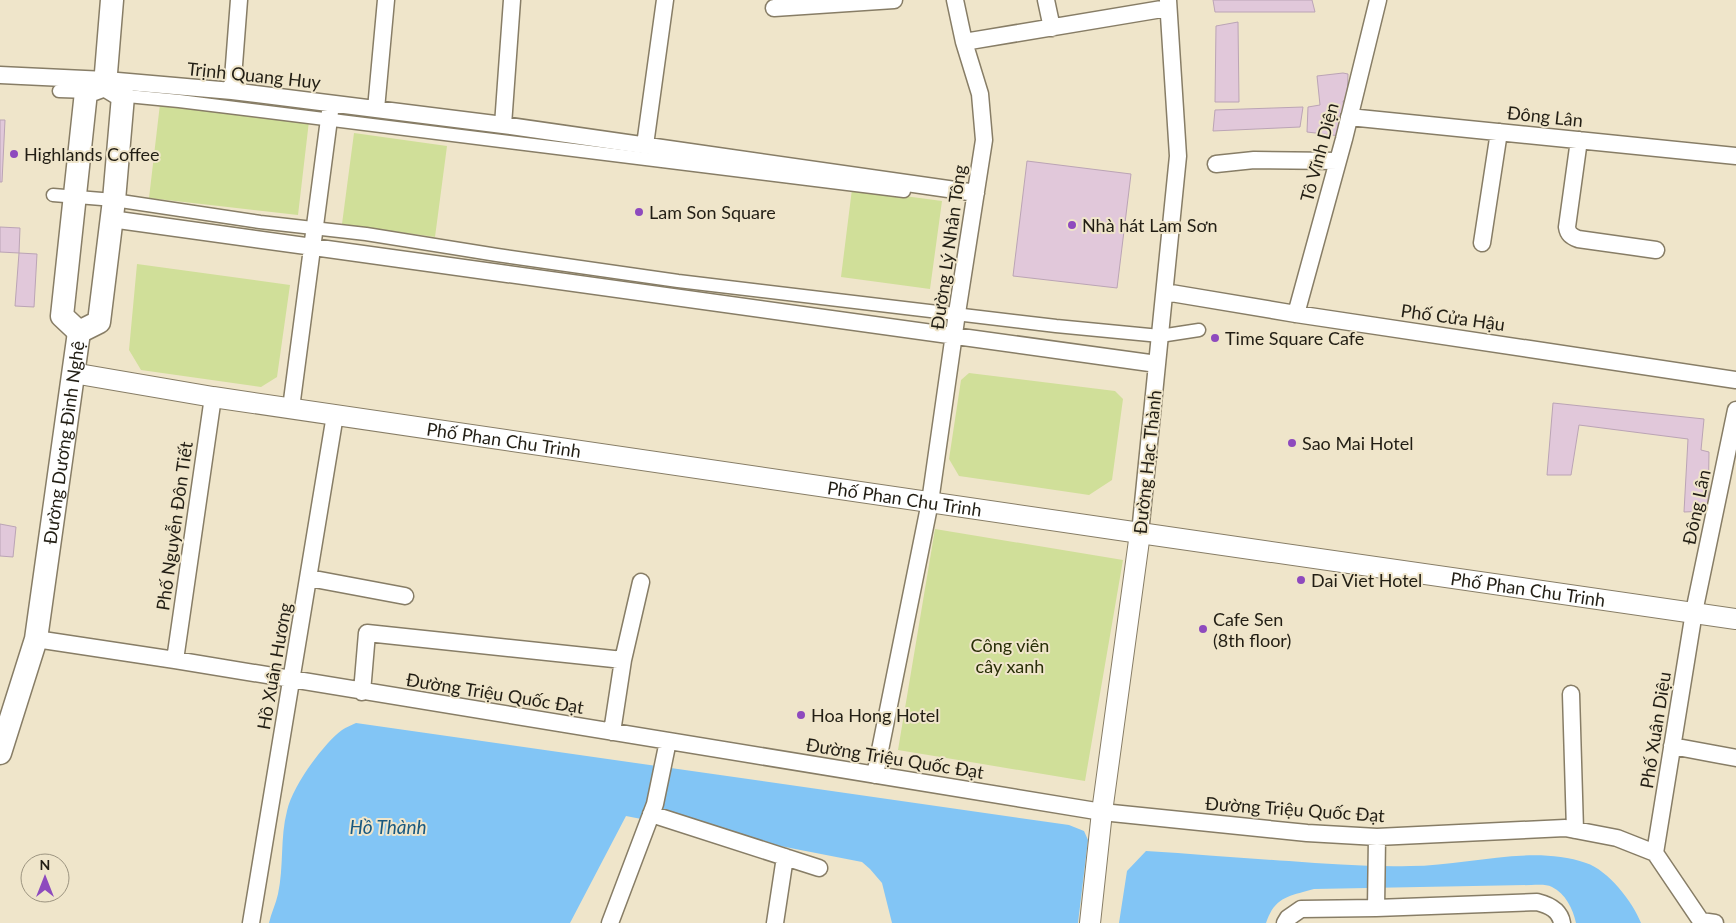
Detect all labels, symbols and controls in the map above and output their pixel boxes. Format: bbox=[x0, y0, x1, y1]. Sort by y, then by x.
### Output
street label: Trịnh Quang Huy bbox=[186, 57, 323, 93]
street label: Tô Vĩnh Diện bbox=[1295, 100, 1343, 204]
street label: Đông Lân bbox=[1506, 101, 1584, 131]
place label: Highlands Coffee bbox=[24, 143, 160, 165]
marker: Highlands Coffee bbox=[8, 148, 20, 160]
street label: Đường Lý Nhân Tông bbox=[926, 163, 970, 331]
place label: Lam Son Square bbox=[649, 201, 776, 223]
marker: Lam Son Square bbox=[633, 206, 645, 218]
place label: Nhà hát Lam Sơn bbox=[1082, 214, 1218, 236]
marker: Nhà hát Lam Sơn bbox=[1066, 219, 1078, 231]
street label: Phố Cửa Hậu bbox=[1400, 299, 1506, 335]
place label: Time Square Cafe bbox=[1225, 327, 1364, 349]
marker: Time Square Cafe bbox=[1209, 332, 1221, 344]
street label: Đường Dương Đình Nghệ bbox=[38, 339, 89, 546]
street label: Đường Hạc Thành bbox=[1128, 389, 1166, 535]
street label: Phố Phan Chu Trinh bbox=[425, 417, 583, 462]
place label: Sao Mai Hotel bbox=[1302, 432, 1413, 454]
marker: Sao Mai Hotel bbox=[1286, 437, 1298, 449]
street label: Phố Nguyễn Đôn Tiết bbox=[151, 440, 197, 612]
street label: Đông Lân bbox=[1677, 467, 1715, 547]
street label: Phố Phan Chu Trinh bbox=[826, 476, 983, 521]
street label: Phố Phan Chu Trinh bbox=[1449, 567, 1607, 611]
place label: Dai Viet Hotel bbox=[1311, 569, 1422, 591]
marker: Dai Viet Hotel bbox=[1295, 574, 1307, 586]
street label: Hồ Xuân Hương bbox=[252, 601, 296, 731]
place label: Cafe Sen (8th floor) bbox=[1213, 608, 1291, 651]
marker: Cafe Sen (8th floor) bbox=[1197, 623, 1209, 635]
park label: Công viên cây xanh bbox=[971, 634, 1049, 677]
street label: Đường Triệu Quốc Đạt bbox=[405, 668, 586, 718]
street label: Phố Xuân Diệu bbox=[1635, 670, 1675, 790]
place label: Hoa Hong Hotel bbox=[811, 704, 940, 726]
marker: Hoa Hong Hotel bbox=[795, 709, 807, 721]
street label: Đường Triệu Quốc Đạt bbox=[805, 733, 986, 783]
street label: Đường Triệu Quốc Đạt bbox=[1205, 792, 1386, 826]
water label: Hồ Thành bbox=[349, 815, 427, 838]
north arrow bbox=[20, 853, 70, 903]
text: N bbox=[40, 856, 50, 873]

